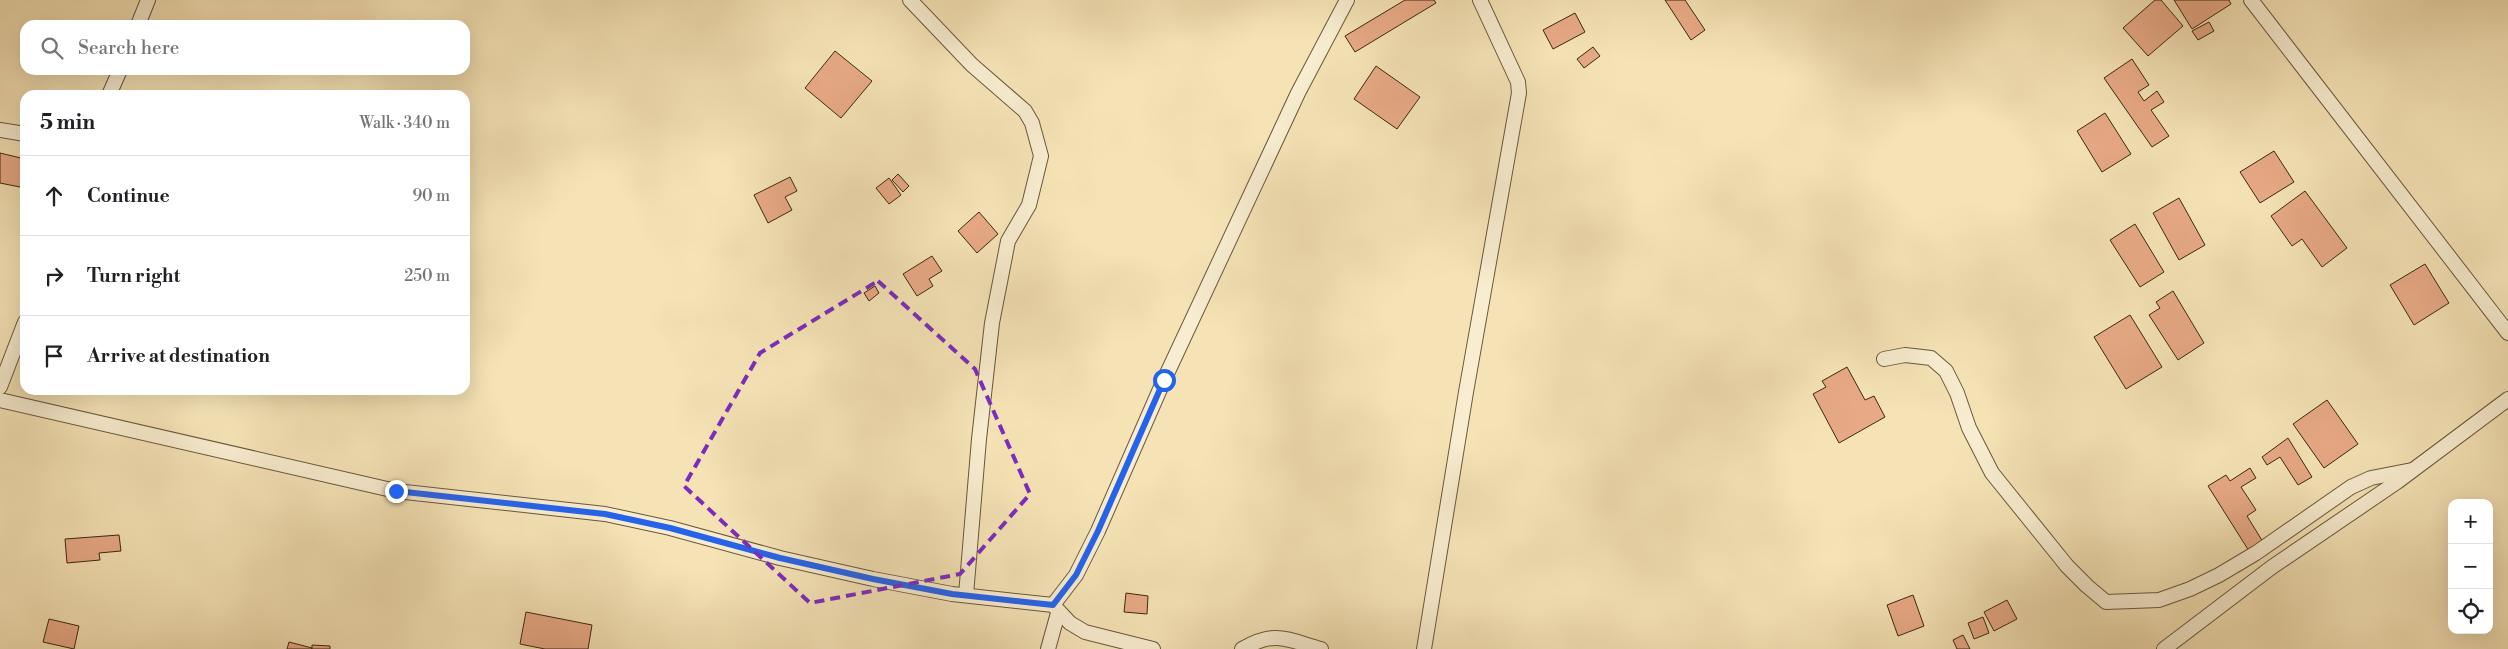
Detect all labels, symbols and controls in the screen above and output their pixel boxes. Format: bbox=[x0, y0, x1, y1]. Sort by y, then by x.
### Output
search box bbox=[20, 20, 470, 75]
icon: search bbox=[38, 34, 66, 62]
text: Search here bbox=[78, 36, 179, 60]
text: 5 min bbox=[40, 110, 95, 136]
text: Walk · 340 m bbox=[360, 113, 450, 133]
icon: ahead bbox=[40, 182, 68, 210]
text: Continue bbox=[87, 184, 170, 208]
text: 90 m bbox=[412, 186, 450, 206]
icon: right bbox=[40, 262, 68, 290]
text: Turn right bbox=[87, 264, 180, 288]
text: 250 m bbox=[404, 266, 450, 286]
icon: arrive bbox=[40, 342, 68, 370]
text: Arrive at destination bbox=[87, 344, 270, 368]
route start bbox=[1153, 369, 1176, 392]
route end bbox=[385, 480, 408, 503]
map controls bbox=[2448, 499, 2493, 634]
button: + bbox=[2448, 499, 2493, 544]
button: − bbox=[2448, 544, 2493, 589]
button: locate bbox=[2448, 589, 2493, 634]

